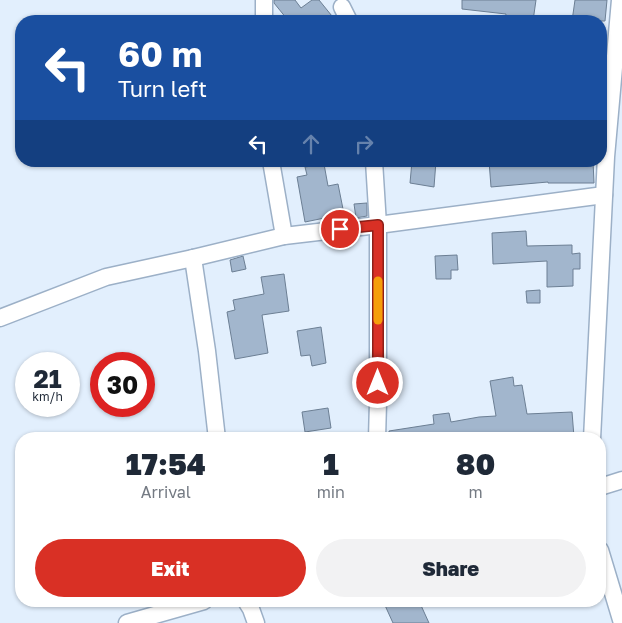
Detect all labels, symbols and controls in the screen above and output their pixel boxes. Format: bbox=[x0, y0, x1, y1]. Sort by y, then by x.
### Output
text: 60 m bbox=[118, 33, 202, 75]
icon: left bbox=[35, 35, 100, 100]
text: Turn left bbox=[118, 75, 207, 102]
icon: left bbox=[244, 130, 272, 158]
icon: ahead bbox=[297, 130, 325, 158]
icon: right bbox=[350, 130, 378, 158]
pin bbox=[319, 208, 361, 250]
icon: arrive bbox=[326, 215, 354, 243]
speed limit sign: 30 bbox=[90, 352, 155, 417]
position arrow bbox=[351, 356, 403, 408]
text: 21 bbox=[33, 363, 62, 394]
text: km/h bbox=[32, 389, 63, 404]
text: 17:54 bbox=[126, 446, 206, 482]
text: 1 bbox=[323, 446, 339, 482]
text: 80 bbox=[456, 446, 495, 482]
text: Arrival bbox=[141, 482, 191, 502]
text: min bbox=[317, 482, 345, 502]
text: m bbox=[468, 482, 483, 502]
button: Exit bbox=[35, 539, 306, 597]
button: Share bbox=[316, 539, 586, 597]

